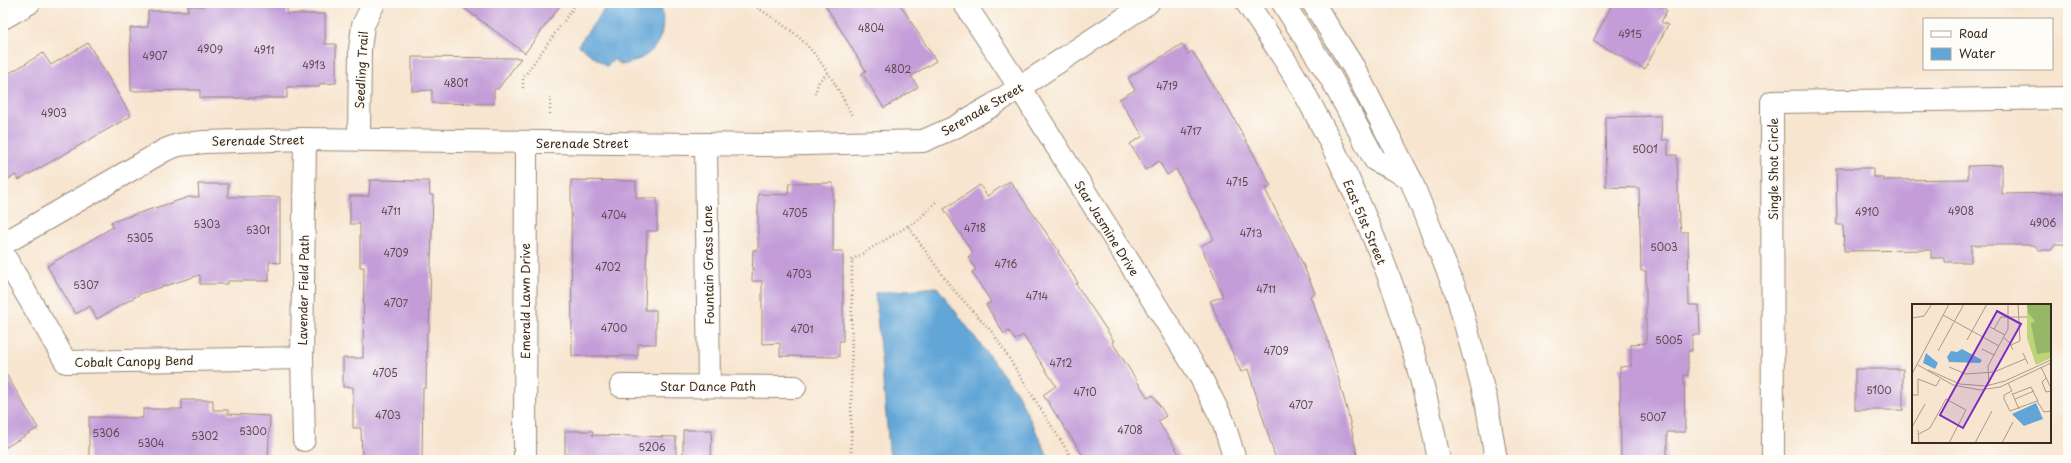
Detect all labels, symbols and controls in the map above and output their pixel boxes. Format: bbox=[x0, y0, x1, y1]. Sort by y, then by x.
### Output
legend bbox=[1923, 18, 2053, 70]
house number: 4804 bbox=[858, 20, 885, 35]
text: Road bbox=[1959, 24, 1988, 42]
house number: 4915 bbox=[1618, 26, 1642, 41]
street label: Seedling Trail bbox=[350, 31, 372, 109]
house number: 4909 bbox=[197, 41, 223, 56]
house number: 4911 bbox=[254, 42, 274, 57]
text: Water bbox=[1959, 44, 1996, 62]
house number: 4907 bbox=[143, 48, 168, 63]
house number: 4913 bbox=[302, 57, 326, 72]
house number: 4802 bbox=[885, 61, 911, 76]
house number: 4801 bbox=[444, 75, 468, 90]
street label: Serenade Street bbox=[937, 78, 1027, 140]
house number: 4719 bbox=[1156, 78, 1178, 93]
house number: 4903 bbox=[41, 105, 67, 120]
street label: Single Shot Circle bbox=[1764, 117, 1782, 220]
house number: 4717 bbox=[1180, 123, 1202, 138]
street label: Serenade Street bbox=[212, 130, 305, 150]
street label: Serenade Street bbox=[536, 134, 628, 152]
house number: 5001 bbox=[1632, 141, 1658, 156]
house number: 4715 bbox=[1226, 174, 1248, 189]
street label: Star Jasmine Drive bbox=[1070, 177, 1144, 279]
street label: East 51st Street bbox=[1339, 177, 1391, 267]
house number: 4711 bbox=[381, 203, 401, 218]
house number: 4908 bbox=[1948, 203, 1974, 218]
house number: 4910 bbox=[1855, 204, 1879, 219]
street label: Fountain Grass Lane bbox=[698, 205, 718, 325]
house number: 4705 bbox=[782, 205, 808, 220]
house number: 4704 bbox=[601, 207, 627, 222]
house number: 4906 bbox=[2030, 215, 2056, 230]
house number: 5303 bbox=[194, 216, 221, 231]
house number: 4718 bbox=[964, 220, 986, 235]
house number: 5301 bbox=[246, 222, 270, 237]
house number: 4713 bbox=[1240, 225, 1262, 240]
house number: 5305 bbox=[127, 230, 153, 245]
street label: Lavender Field Path bbox=[293, 235, 313, 345]
house number: 5003 bbox=[1650, 239, 1678, 254]
street label: Emerald Lawn Drive bbox=[516, 243, 534, 359]
house number: 4709 bbox=[383, 245, 409, 260]
house number: 4716 bbox=[995, 256, 1017, 271]
house number: 4702 bbox=[595, 259, 621, 274]
house number: 4703 bbox=[786, 266, 812, 281]
house number: 5307 bbox=[73, 277, 99, 292]
house number: 4711 bbox=[1256, 281, 1276, 296]
house number: 4714 bbox=[1026, 288, 1049, 303]
house number: 4707 bbox=[384, 295, 409, 310]
inset map bbox=[1912, 304, 2051, 443]
house number: 4700 bbox=[601, 320, 627, 335]
house number: 4701 bbox=[791, 321, 814, 336]
house number: 5005 bbox=[1655, 332, 1683, 347]
house number: 4709 bbox=[1263, 343, 1289, 358]
street label: Cobalt Canopy Bend bbox=[74, 351, 194, 371]
house number: 4712 bbox=[1050, 355, 1072, 370]
house number: 4705 bbox=[372, 365, 398, 380]
street label: Star Dance Path bbox=[660, 377, 756, 395]
house number: 5100 bbox=[1866, 382, 1892, 397]
house number: 4710 bbox=[1073, 384, 1097, 399]
house number: 4707 bbox=[1289, 397, 1314, 412]
house number: 4703 bbox=[375, 407, 401, 422]
house number: 5007 bbox=[1640, 409, 1667, 424]
house number: 4708 bbox=[1117, 422, 1143, 437]
house number: 5300 bbox=[239, 423, 267, 438]
house number: 5306 bbox=[92, 425, 120, 440]
house number: 5302 bbox=[191, 428, 219, 443]
house number: 5304 bbox=[138, 435, 165, 450]
house number: 5206 bbox=[638, 439, 666, 454]

